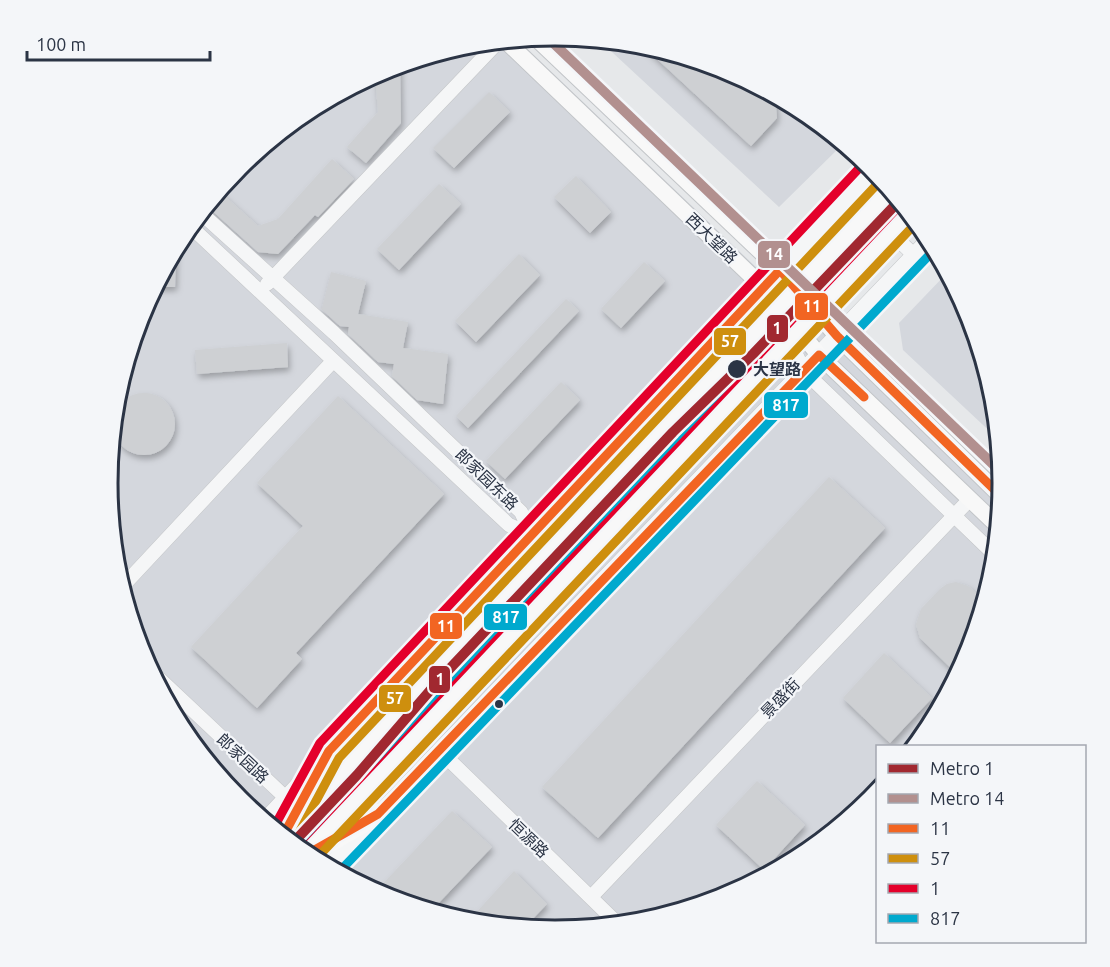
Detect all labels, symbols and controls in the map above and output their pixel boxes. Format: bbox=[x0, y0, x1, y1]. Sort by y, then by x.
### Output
scale bar bbox=[27, 24, 210, 62]
text: 100 m bbox=[36, 34, 86, 54]
street label: 西大望路 bbox=[683, 209, 741, 267]
line badge: 14 bbox=[757, 240, 791, 269]
text: 14 bbox=[765, 245, 783, 263]
line badge: 11 bbox=[794, 292, 829, 321]
text: 11 bbox=[803, 297, 821, 315]
line badge: 1 bbox=[766, 314, 789, 343]
text: 1 bbox=[772, 319, 782, 337]
line badge: 57 bbox=[713, 327, 747, 356]
text: 57 bbox=[721, 332, 739, 350]
marker: 大望路 bbox=[726, 358, 748, 380]
place label: 大望路 bbox=[753, 360, 801, 378]
line badge: 817 bbox=[763, 391, 809, 419]
text: 817 bbox=[772, 396, 800, 414]
street label: 郎家园东路 bbox=[452, 445, 522, 513]
line badge: 817 bbox=[483, 603, 528, 631]
text: 817 bbox=[492, 608, 520, 626]
line badge: 11 bbox=[429, 612, 463, 640]
text: 11 bbox=[437, 617, 455, 635]
line badge: 1 bbox=[428, 665, 451, 694]
text: 1 bbox=[435, 670, 445, 688]
street label: 景盛街 bbox=[757, 674, 803, 722]
line badge: 57 bbox=[378, 684, 412, 713]
text: 57 bbox=[386, 689, 404, 707]
unlabelled marker bbox=[493, 698, 505, 710]
street label: 郎家园路 bbox=[213, 730, 273, 786]
legend bbox=[876, 745, 1086, 943]
text: Metro 1 bbox=[930, 758, 994, 778]
text: Metro 14 bbox=[930, 788, 1004, 808]
street label: 恒源路 bbox=[505, 815, 553, 861]
text: 11 bbox=[930, 818, 950, 838]
text: 57 bbox=[930, 848, 950, 868]
text: 1 bbox=[930, 878, 940, 898]
text: 817 bbox=[930, 908, 960, 928]

